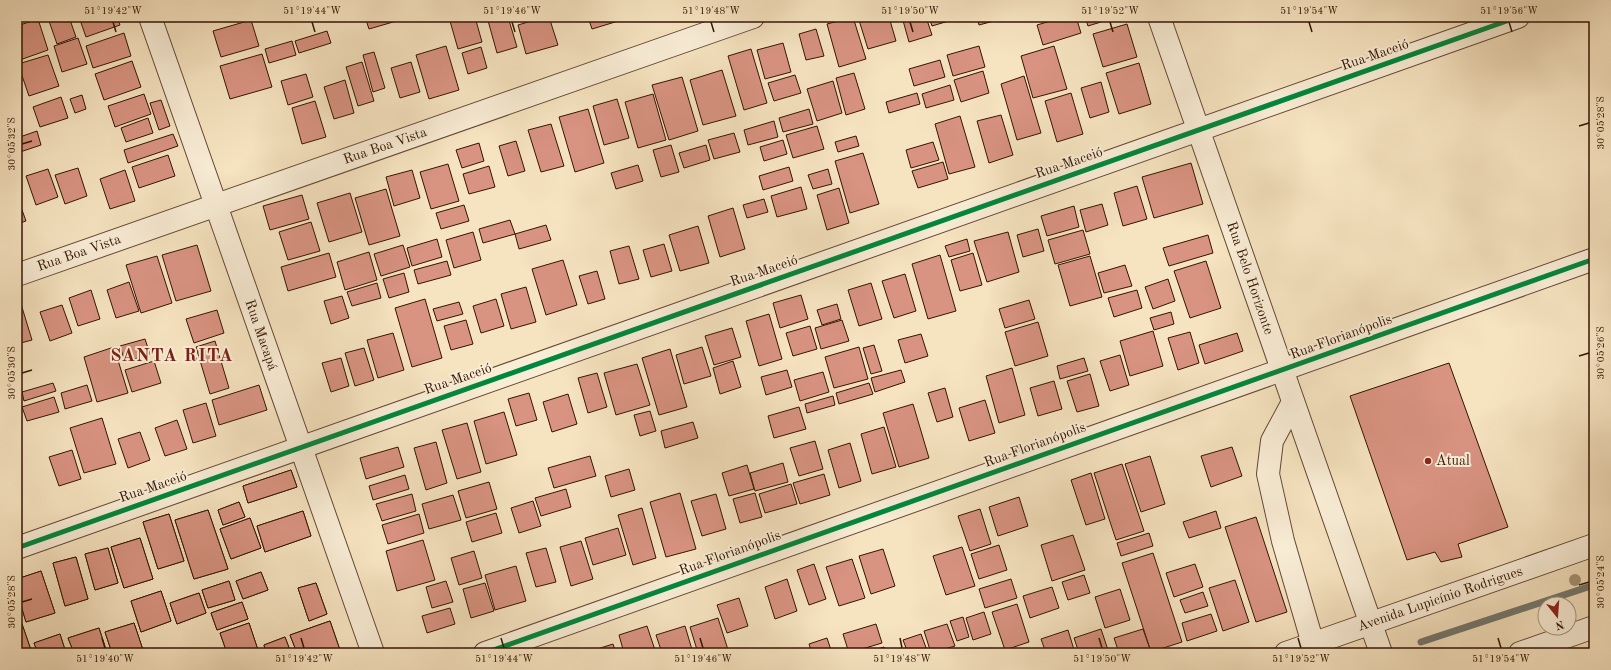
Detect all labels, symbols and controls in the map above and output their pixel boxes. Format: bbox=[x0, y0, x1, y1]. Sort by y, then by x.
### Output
text: 51°19'42"W bbox=[84, 6, 142, 16]
text: 51°19'44"W bbox=[283, 6, 341, 16]
text: 51°19'46"W bbox=[483, 6, 541, 16]
text: 51°19'48"W bbox=[682, 6, 740, 16]
text: 51°19'50"W bbox=[881, 6, 939, 16]
text: 51°19'52"W bbox=[1081, 6, 1139, 16]
text: 51°19'54"W bbox=[1280, 6, 1338, 16]
text: 51°19'56"W bbox=[1480, 6, 1538, 16]
street label: Rua Maceió bbox=[1340, 37, 1411, 73]
text: 30°05'28"S bbox=[1596, 96, 1606, 150]
text: 30°05'32"S bbox=[7, 117, 17, 171]
street label: Rua Boa Vista bbox=[341, 125, 429, 167]
street label: Rua Maceió bbox=[1034, 145, 1105, 181]
street label: Rua Belo Horizonte bbox=[1224, 220, 1276, 336]
street label: Rua Boa Vista bbox=[35, 232, 123, 274]
street label: Rua Maceió bbox=[729, 253, 800, 289]
street label: Rua Macapá bbox=[242, 298, 280, 372]
street label: Rua Florianópolis bbox=[1288, 312, 1394, 362]
text: 30°05'26"S bbox=[1596, 326, 1606, 380]
text: 30°05'30"S bbox=[7, 346, 17, 400]
district label: SANTA RITA bbox=[110, 347, 234, 365]
street label: Rua Maceió bbox=[423, 361, 494, 397]
street label: Rua Florianópolis bbox=[982, 420, 1088, 470]
place label: Atual bbox=[1436, 454, 1470, 468]
marker: Atual bbox=[1423, 456, 1433, 466]
street label: Rua Maceió bbox=[118, 469, 189, 505]
street label: Rua Florianópolis bbox=[677, 528, 783, 578]
text: 30°05'24"S bbox=[1596, 555, 1606, 609]
street label: Avenida Lupicínio Rodrigues bbox=[1356, 564, 1524, 634]
text: 30°05'28"S bbox=[7, 575, 17, 629]
north arrow bbox=[1537, 596, 1577, 636]
text: N bbox=[1553, 618, 1565, 631]
text: 51°19'40"W bbox=[76, 654, 134, 664]
text: 51°19'42"W bbox=[275, 654, 333, 664]
text: 51°19'44"W bbox=[475, 654, 533, 664]
text: 51°19'46"W bbox=[674, 654, 732, 664]
text: 51°19'48"W bbox=[873, 654, 931, 664]
text: 51°19'50"W bbox=[1073, 654, 1131, 664]
text: 51°19'52"W bbox=[1272, 654, 1330, 664]
text: 51°19'54"W bbox=[1472, 654, 1530, 664]

